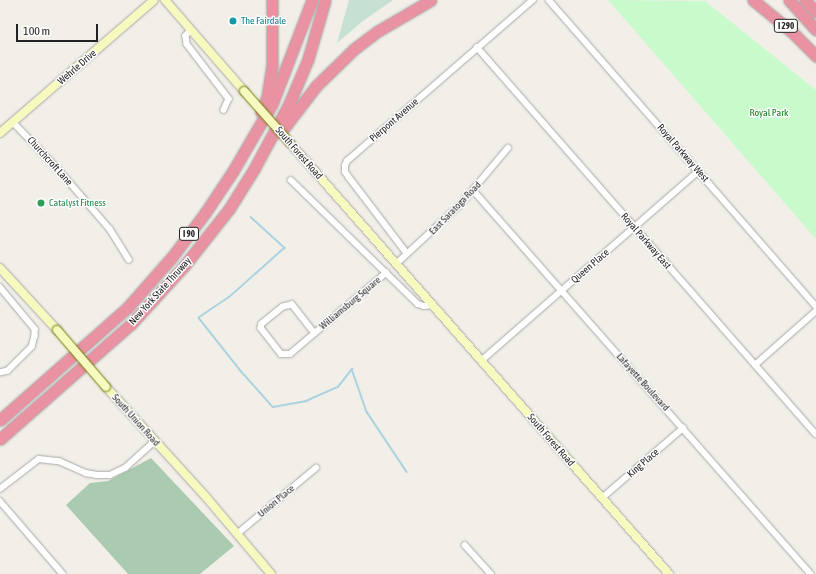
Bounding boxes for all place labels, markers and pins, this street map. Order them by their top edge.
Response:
place label: The Fairdale [241,15,286,27]
marker: The Fairdale [228,16,238,26]
place label: Catalyst Fitness [49,197,106,209]
marker: Catalyst Fitness [36,198,46,208]

